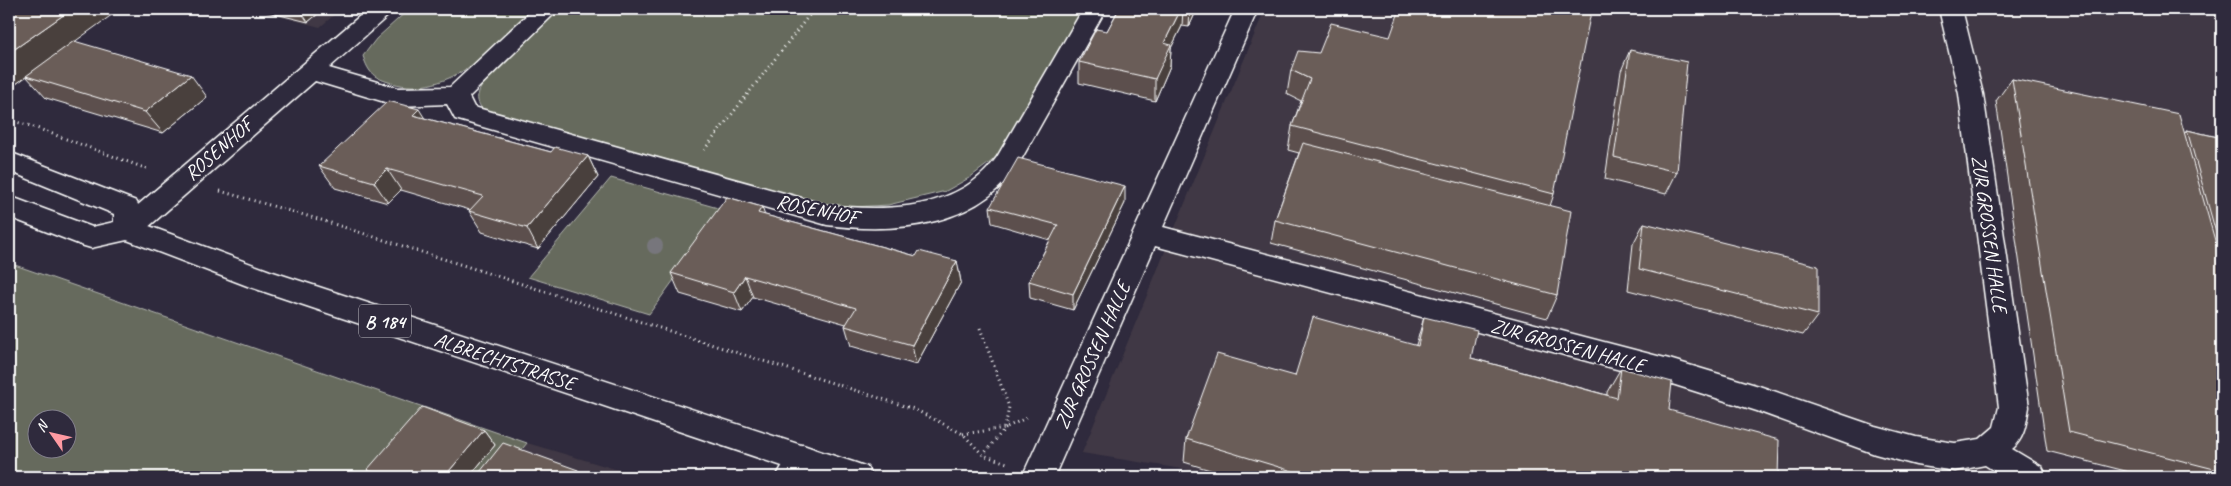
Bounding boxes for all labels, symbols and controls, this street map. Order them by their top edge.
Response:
street label: ROSENHOF [179,110,261,186]
street label: ZUR GROSSEN HALLE [1966,154,2013,317]
street label: ROSENHOF [774,189,864,231]
street label: ZUR GROSSEN HALLE [1049,275,1137,433]
road number: B 184 [359,304,411,338]
street label: ZUR GROSSEN HALLE [1488,313,1650,379]
street label: ALBRECHTSTRASSE [431,327,581,397]
north arrow [28,408,78,458]
text: N [32,417,52,435]

